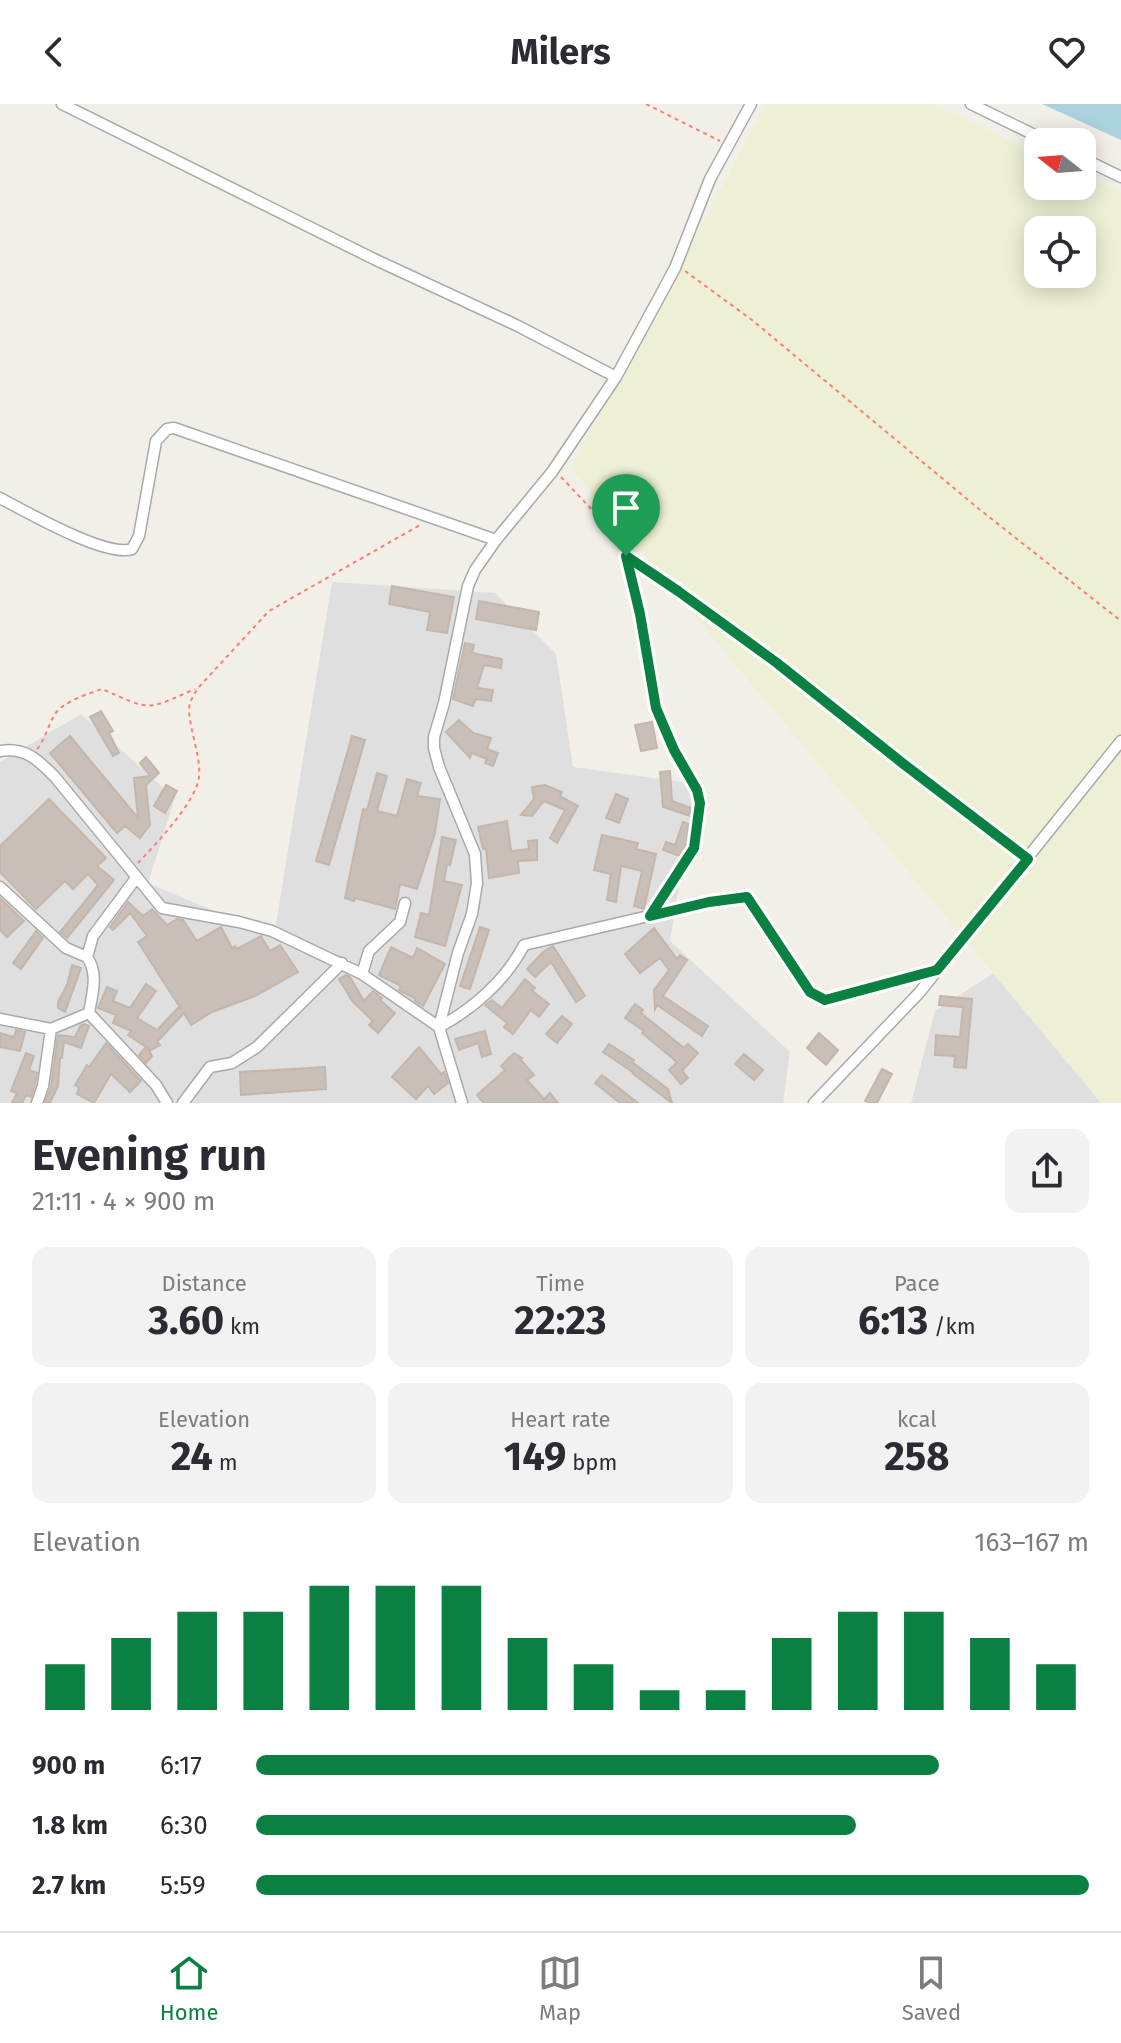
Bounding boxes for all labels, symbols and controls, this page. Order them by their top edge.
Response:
icon: back [32,30,76,74]
text: Milers [510,30,611,74]
icon: heart [1045,30,1089,74]
north arrow [1024,128,1096,200]
map controls [1024,128,1096,288]
button: locate [1024,216,1096,288]
pin [592,474,660,556]
icon: arrive [604,486,648,530]
text: Evening run [32,1129,267,1182]
button: share [1005,1129,1089,1213]
text: 21:11 · 4 × 900 m [32,1186,215,1217]
text: Distance [161,1270,247,1297]
text: Time [536,1270,585,1297]
text: Pace [894,1270,940,1297]
text: 3.60 [148,1297,224,1345]
text: 22:23 [514,1297,607,1345]
text: 6:13 [858,1297,928,1345]
text: km [224,1313,260,1340]
text: /km [928,1313,976,1340]
text: Elevation [158,1406,250,1433]
text: Heart rate [510,1406,611,1433]
text: kcal [897,1406,937,1433]
text: 24 [171,1433,213,1481]
text: 149 [504,1433,566,1481]
text: 258 [884,1433,950,1481]
text: m [213,1449,238,1476]
text: bpm [566,1449,617,1476]
text: Elevation [32,1527,141,1558]
text: 163–167 m [974,1527,1089,1558]
text: 900 m [32,1750,105,1781]
text: 6:17 [160,1750,202,1781]
text: 1.8 km [32,1810,108,1841]
text: 6:30 [160,1810,208,1841]
text: 2.7 km [32,1870,106,1901]
text: 5:59 [160,1870,206,1901]
tab: Home [160,1951,218,2026]
tab: Map [538,1951,582,2026]
tab: Saved [902,1951,961,2026]

